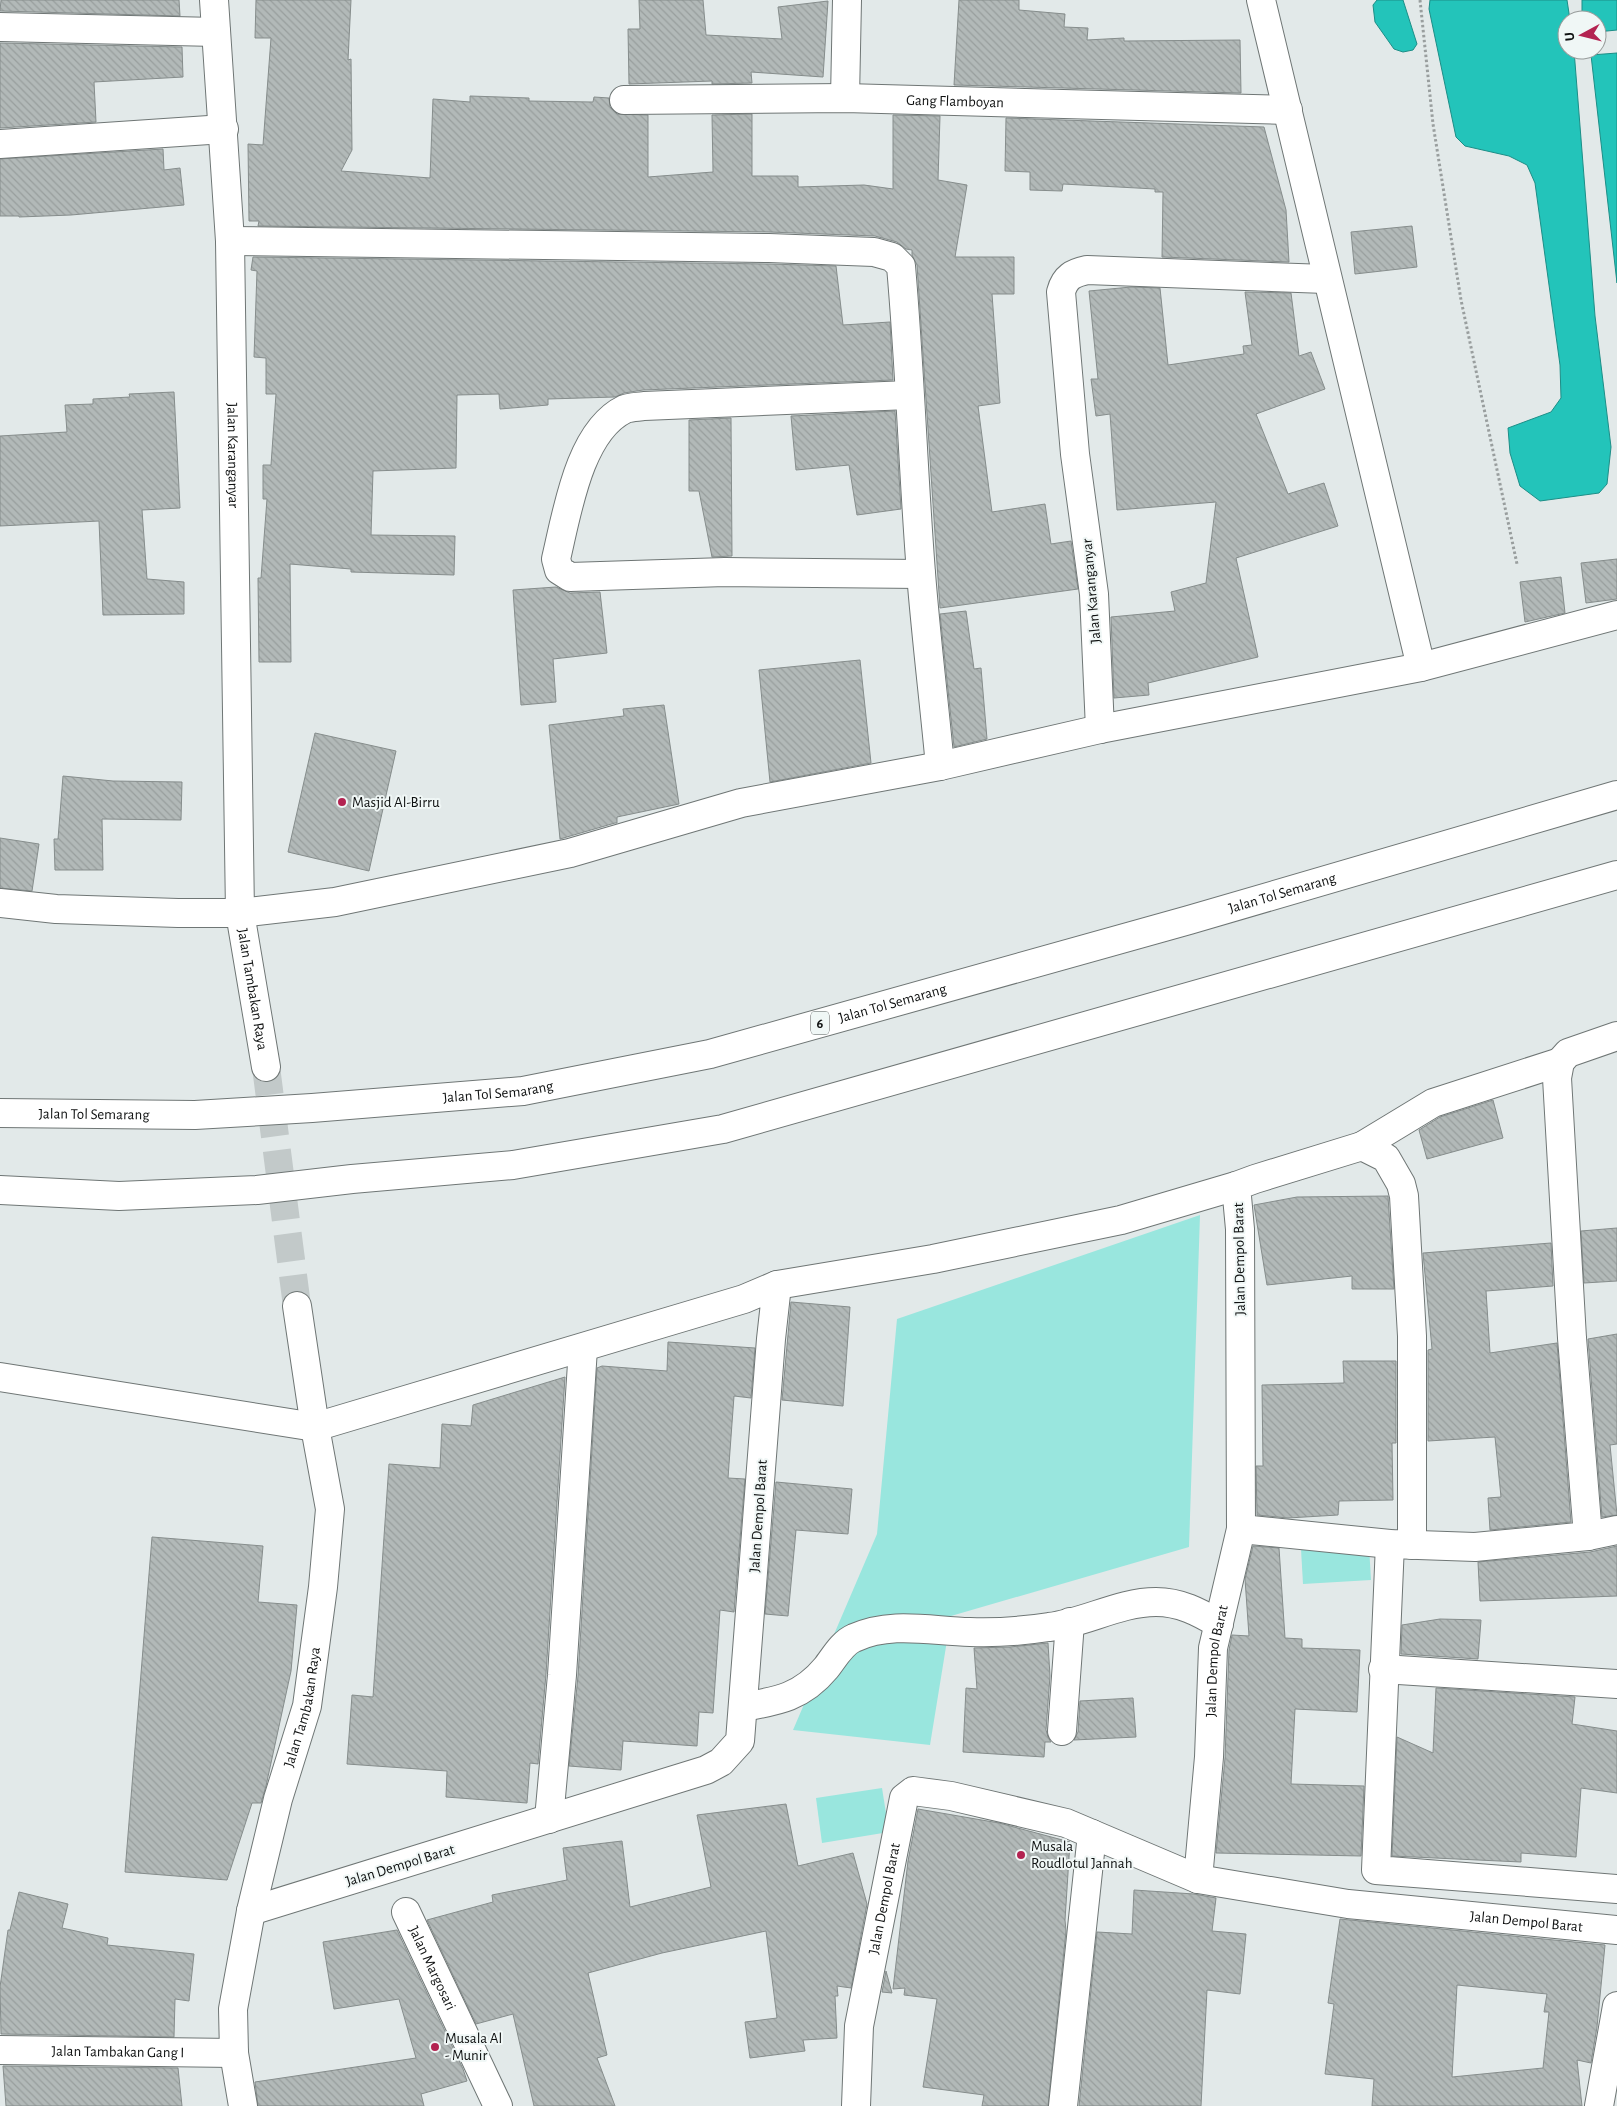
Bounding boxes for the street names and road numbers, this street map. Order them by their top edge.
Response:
street label: Gang Flamboyan [906,93,1004,110]
street label: Jalan Karanganyar [224,403,241,508]
street label: Jalan Karanganyar [1079,538,1104,644]
street label: Jalan Tol Semarang [1227,870,1338,916]
street label: Jalan Tambakan Raya [235,927,270,1052]
street label: Jalan Tol Semarang [837,981,949,1026]
road number: 6 [811,1011,829,1034]
street label: Jalan Tol Semarang [442,1078,555,1105]
street label: Jalan Tol Semarang [38,1106,150,1123]
street label: Jalan Dempol Barat [1231,1202,1248,1316]
street label: Jalan Dempol Barat [747,1459,770,1573]
street label: Jalan Dempol Barat [1203,1603,1231,1717]
street label: Jalan Tambakan Raya [281,1646,323,1769]
street label: Jalan Dempol Barat [866,1841,903,1956]
street label: Jalan Dempol Barat [344,1842,457,1889]
street label: Jalan Dempol Barat [1469,1909,1584,1935]
street label: Jalan Margosari [406,1924,458,2013]
street label: Jalan Tambakan Gang I [52,2044,184,2060]

